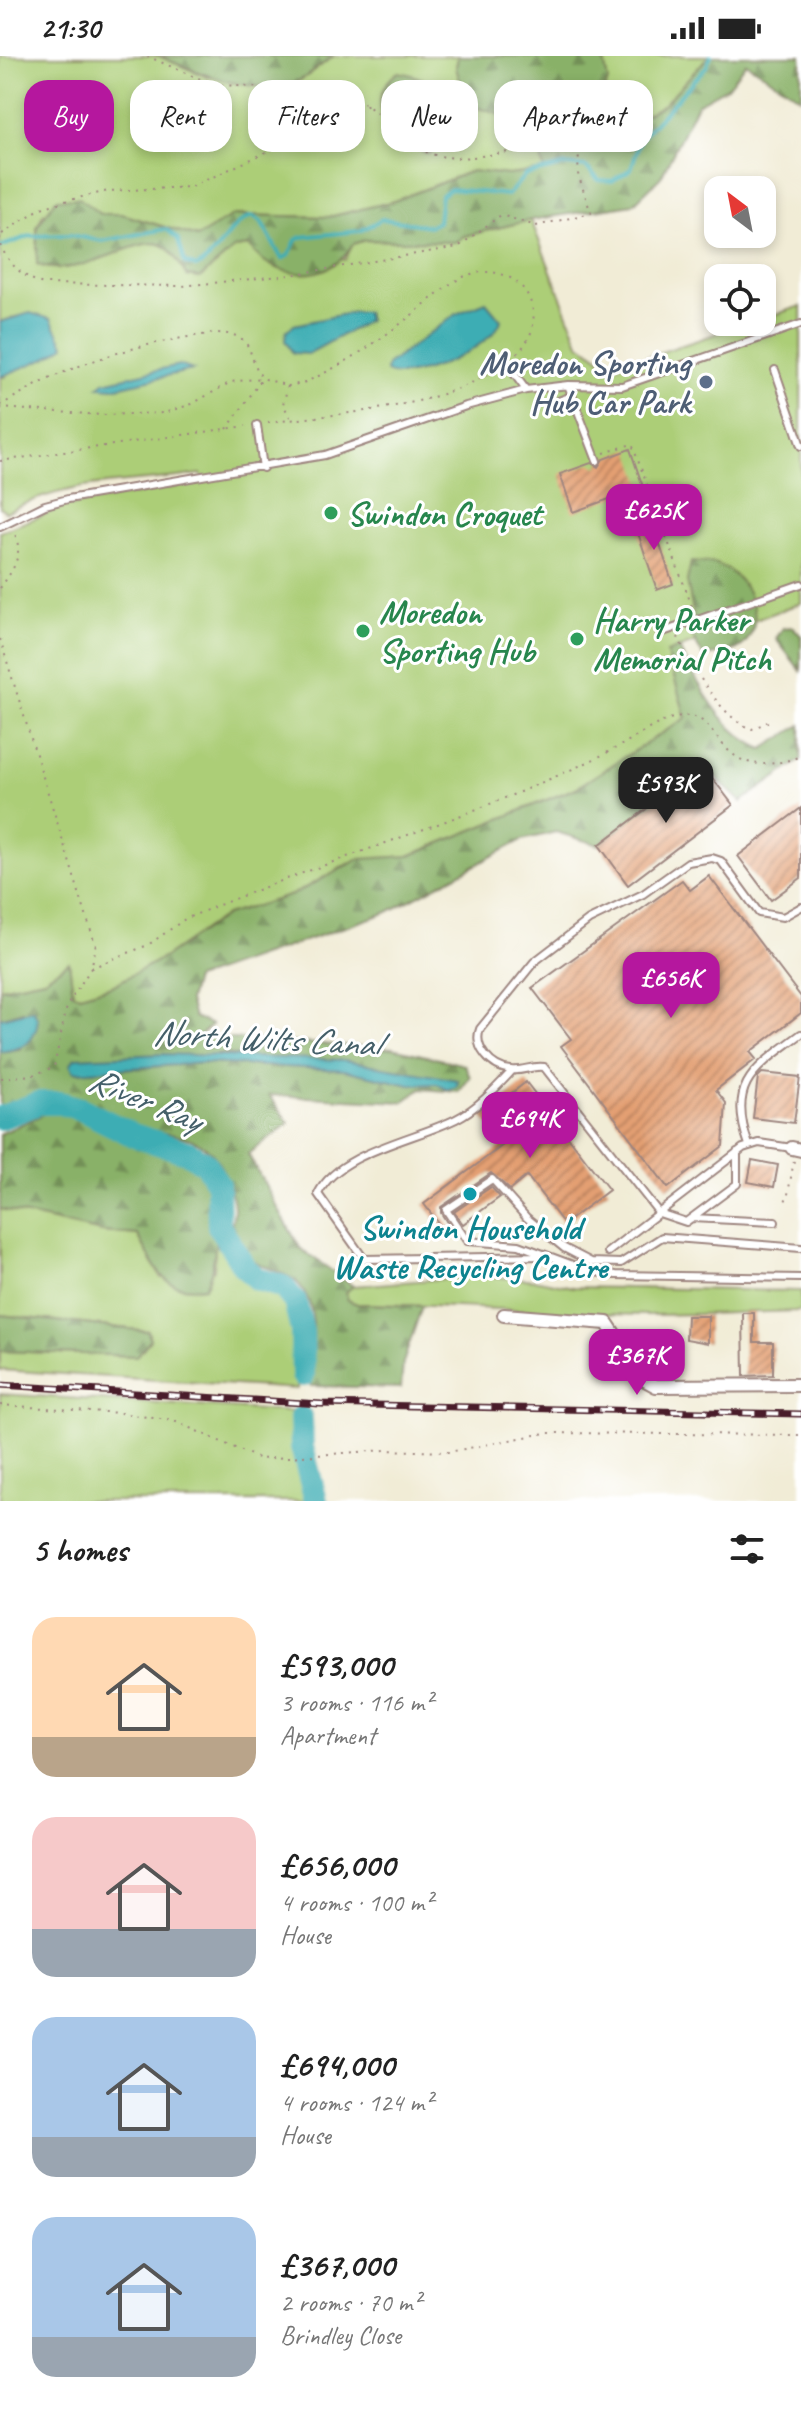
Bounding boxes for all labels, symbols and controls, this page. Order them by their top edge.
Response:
text: 21:30 [40,9,100,47]
chip: Buy [24,80,114,152]
chip: Rent [130,80,232,152]
chip: Filters [248,80,365,152]
chip: New [381,80,478,152]
chip: Apartment [494,80,653,152]
north arrow [704,176,776,248]
map controls [704,176,776,336]
button: locate [704,264,776,336]
place label: Moredon Sporting Hub Car Park [479,341,694,423]
marker: Moredon Sporting Hub Car Park [697,373,715,391]
pin: £625K [598,484,710,552]
place label: Swindon Croquet [347,492,545,535]
text: £625K [624,493,684,526]
marker: Swindon Croquet [322,504,340,522]
place label: Moredon Sporting Hub [379,590,537,672]
place label: Harry Parker Memorial Pitch [593,598,772,680]
marker: Moredon Sporting Hub [354,622,372,640]
marker: Harry Parker Memorial Pitch [568,630,586,648]
pin: £593K [610,757,722,825]
text: £593K [636,766,696,799]
pin: £656K [615,952,727,1020]
text: £656K [641,961,701,994]
water label: North Wilts Canal [152,1009,392,1068]
water label: River Ray [82,1056,213,1144]
pin: £694K [474,1092,586,1160]
text: £694K [500,1101,560,1134]
marker: Swindon Household Waste Recycling Centre [461,1185,479,1203]
place label: Swindon Household Waste Recycling Centre [333,1206,610,1288]
pin: £367K [581,1329,693,1397]
text: £367K [607,1338,667,1371]
icon: filters [725,1527,769,1571]
text: 5 homes [32,1528,127,1571]
text: £593,000 [280,1643,393,1686]
icon: home [96,1649,192,1745]
text: 3 rooms · 116 m² [280,1686,432,1719]
text: Apartment [280,1719,376,1752]
text: £656,000 [280,1843,395,1886]
icon: home [96,1849,192,1945]
text: 4 rooms · 100 m² [280,1886,432,1919]
text: House [280,1919,331,1952]
text: £694,000 [280,2043,394,2086]
icon: home [96,2049,192,2145]
text: 4 rooms · 124 m² [280,2086,432,2119]
text: House [280,2119,331,2152]
text: £367,000 [280,2243,394,2286]
icon: home [96,2249,192,2345]
text: 2 rooms · 70 m² [280,2286,421,2319]
text: Brindley Close [280,2319,401,2352]

